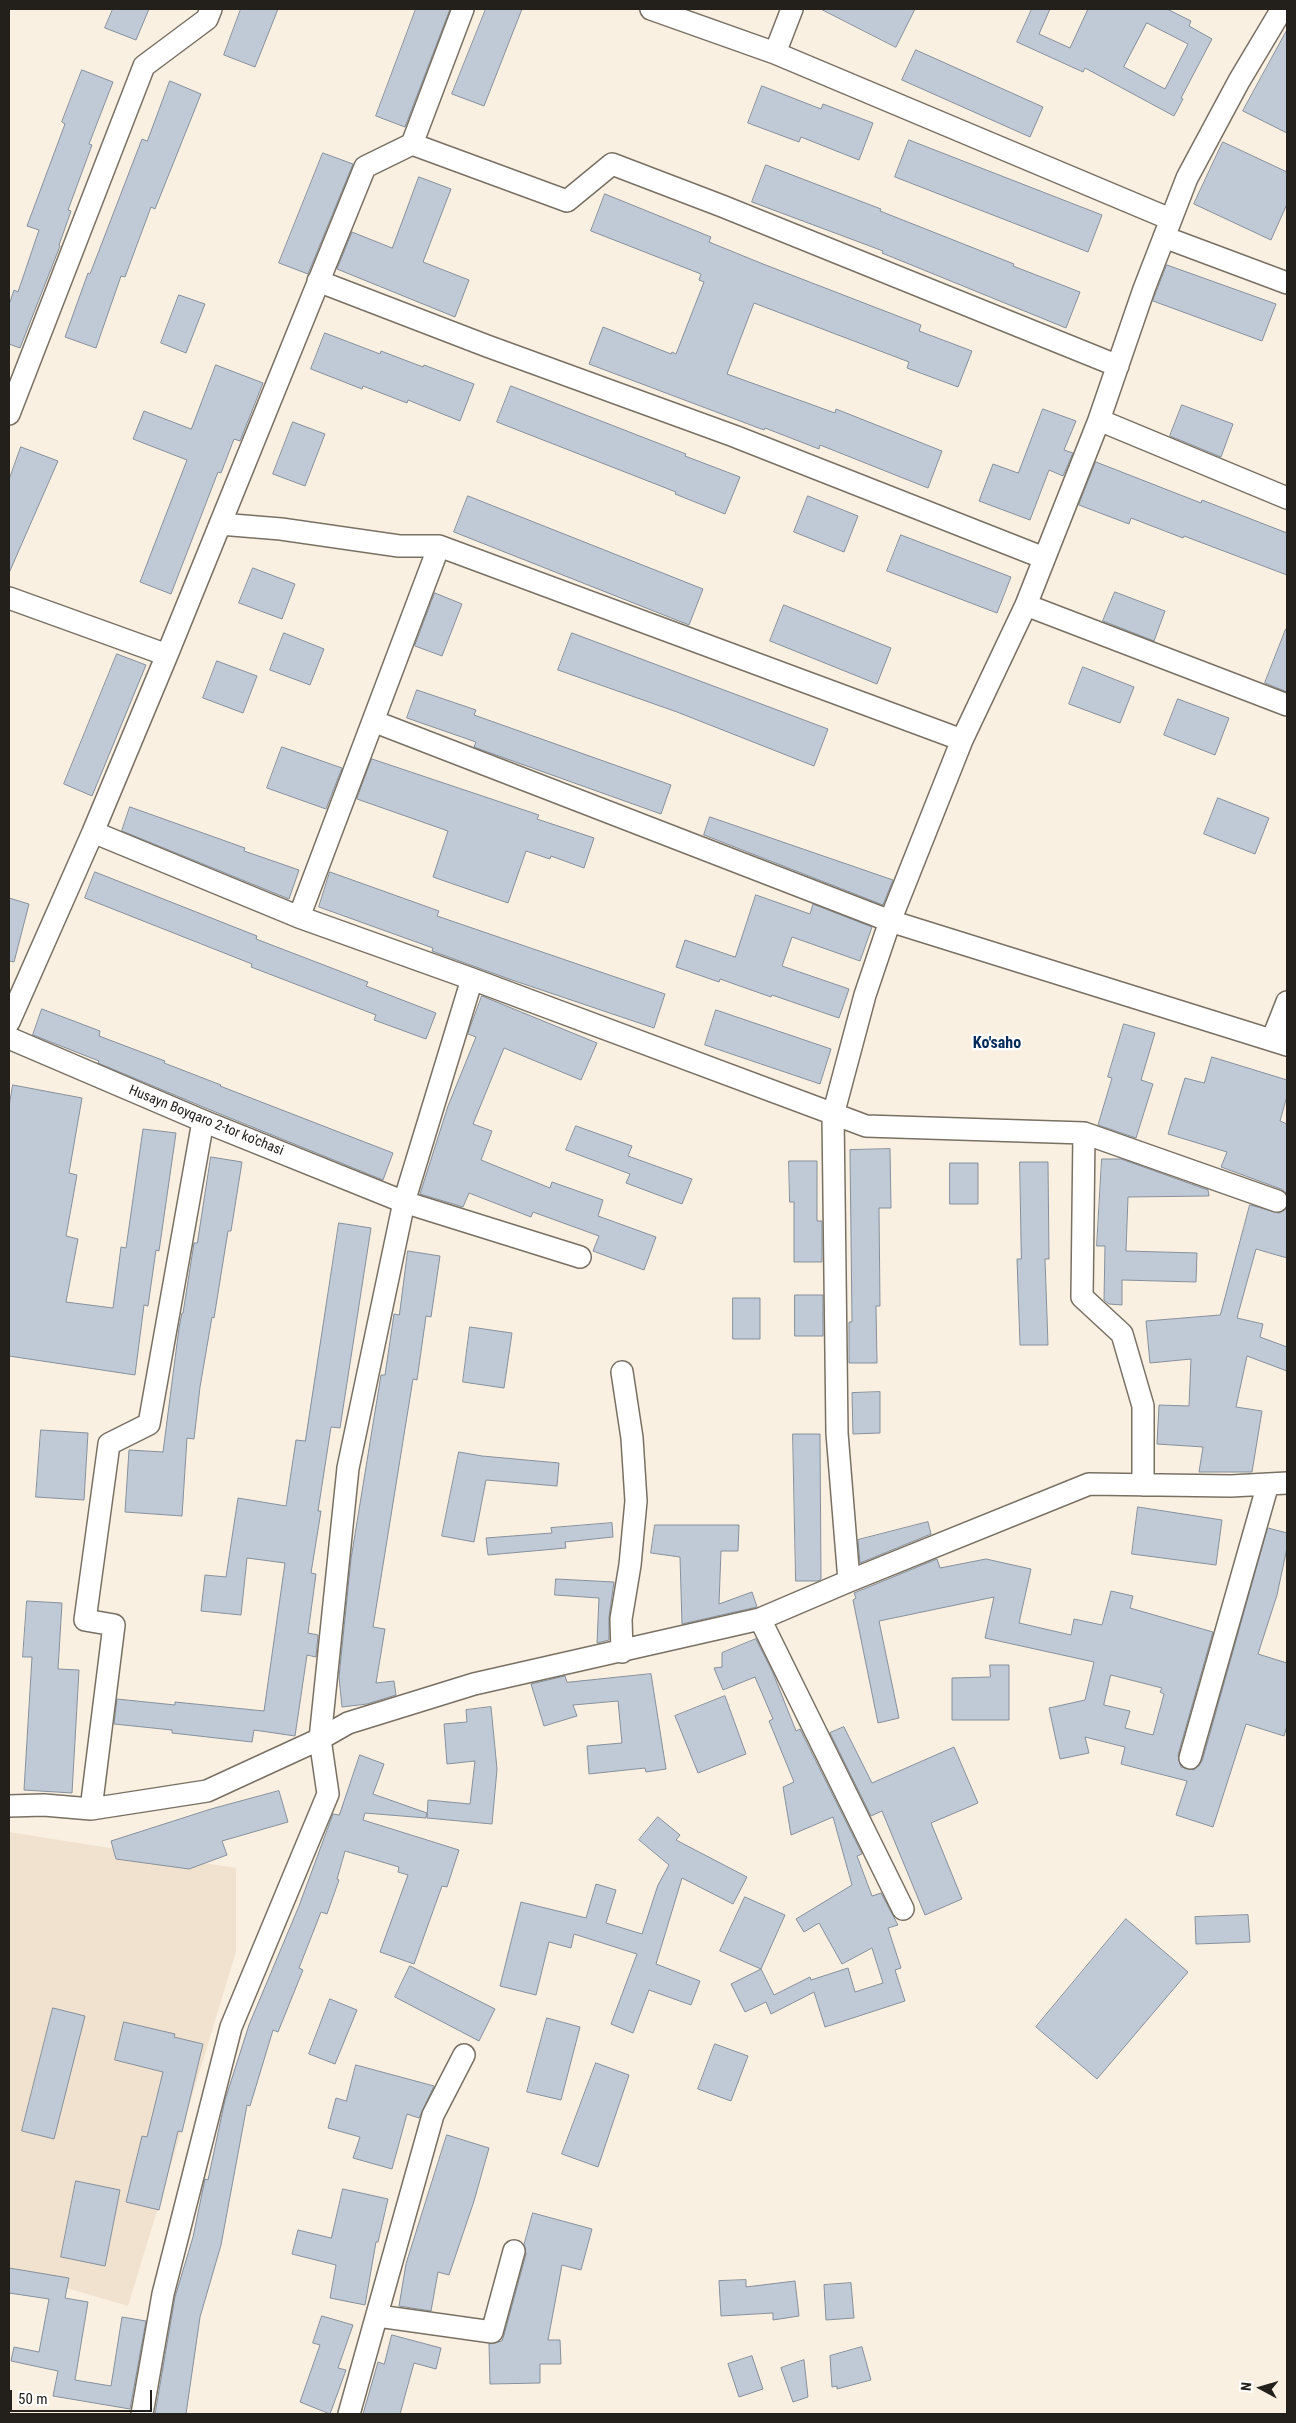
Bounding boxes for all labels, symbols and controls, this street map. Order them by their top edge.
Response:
district label: Ko'saho [973,1034,1021,1054]
street label: Husayn Boyqaro 2-tor ko'chasi [126,1082,286,1160]
north arrow [1236,2363,1286,2413]
scale bar [12,2380,155,2412]
text: N [1238,2381,1254,2392]
text: 50 m [18,2390,48,2408]

